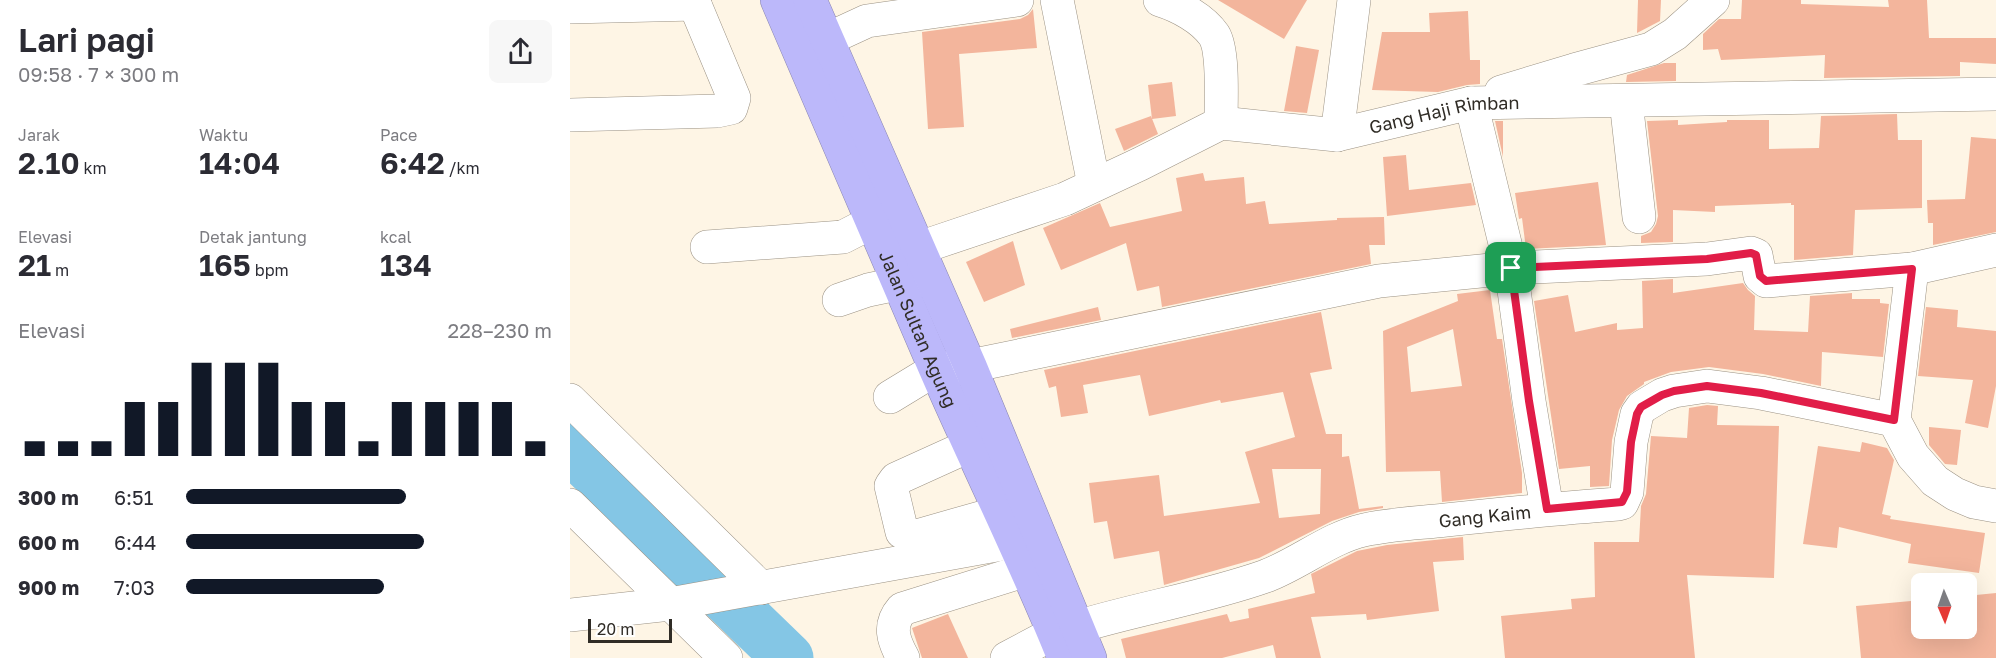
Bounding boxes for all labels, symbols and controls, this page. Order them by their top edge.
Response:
text: Lari pagi [18,20,155,59]
button: share [489,20,552,83]
text: 09:58 · 7 × 300 m [18,62,179,86]
street label: Gang Haji Rimban [1367,91,1520,138]
text: Jarak [18,125,60,145]
text: Waktu [199,125,248,145]
text: Pace [380,125,417,145]
text: 2.10 [18,145,80,181]
text: 14:04 [199,145,280,181]
text: 6:42 [380,145,445,181]
text: km [80,158,107,178]
text: /km [445,158,480,178]
text: Elevasi [18,227,72,247]
text: Detak jantung [199,227,307,247]
text: kcal [380,227,412,247]
pin [1485,242,1536,293]
text: 21 [18,247,51,283]
text: 165 [199,247,251,283]
text: 134 [380,247,432,283]
street label: Jalan Sultan Agung [875,247,962,411]
icon: arrive [1494,251,1527,284]
text: m [51,260,69,280]
text: bpm [251,260,289,280]
text: Elevasi [18,318,85,342]
text: 228–230 m [448,318,552,342]
text: 300 m [18,485,79,509]
text: 6:51 [114,485,153,509]
street label: Gang Kaim [1437,500,1532,532]
text: 600 m [18,530,79,554]
text: 6:44 [114,530,157,554]
north arrow [1911,573,1977,639]
map controls [1911,573,1977,639]
text: 900 m [18,575,79,599]
text: 7:03 [114,575,155,599]
scale bar [588,616,672,644]
text: 20 m [597,619,634,639]

